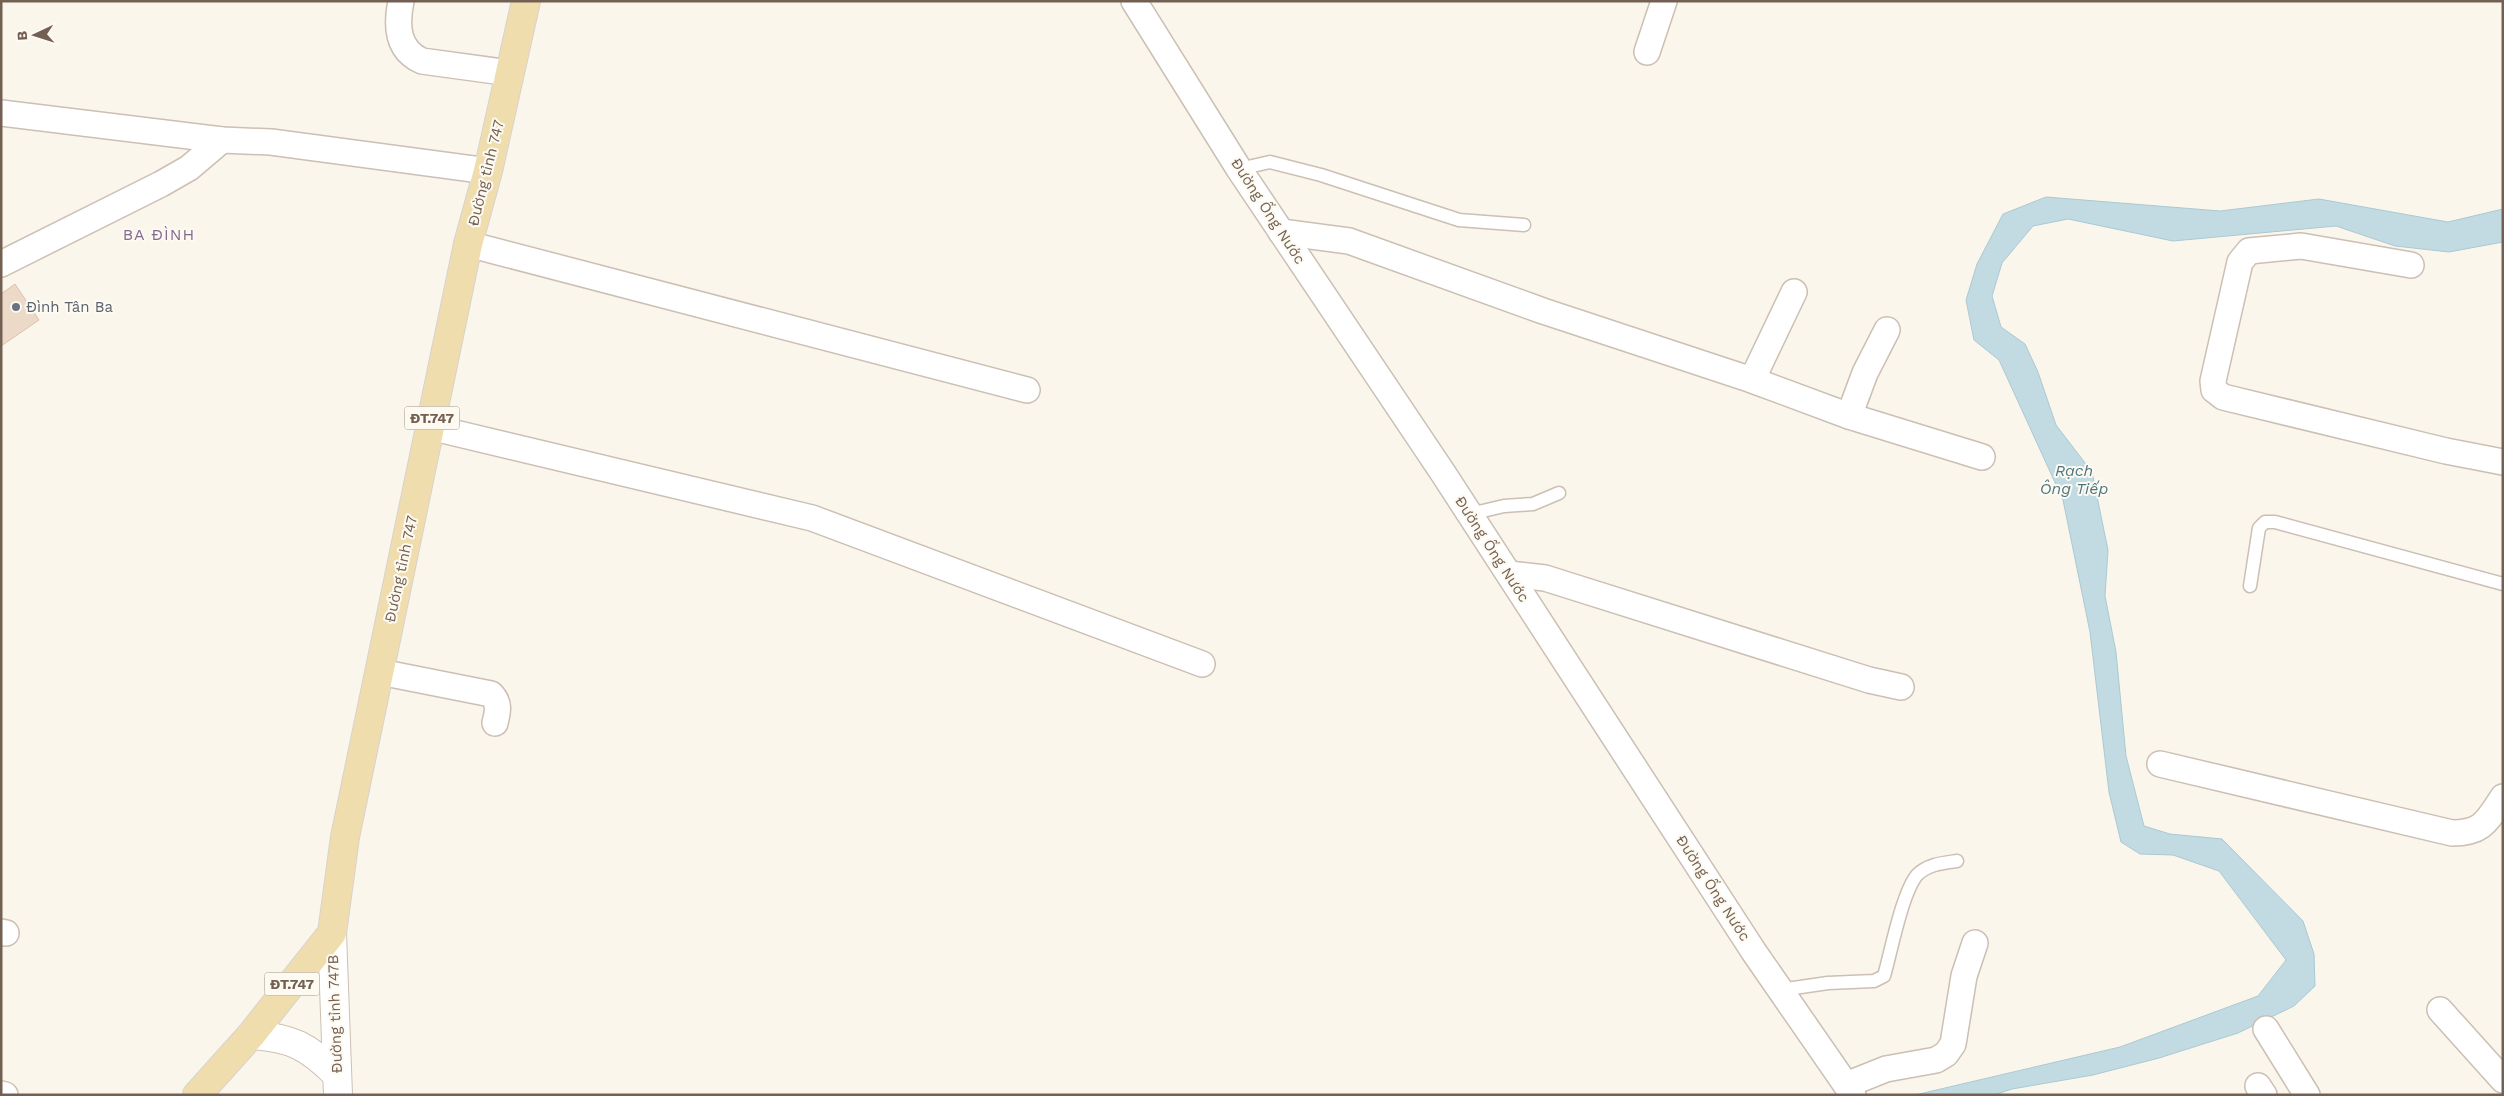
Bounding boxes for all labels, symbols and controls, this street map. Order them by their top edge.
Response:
north arrow [10,10,60,60]
text: B [14,30,30,41]
street label: Đường tỉnh 747 [464,118,508,228]
street label: Đường Ống Nước [1227,154,1311,267]
district label: BA ĐÌNH [123,225,195,244]
place label: Đình Tân Ba [26,298,113,316]
marker: Đình Tân Ba [10,301,22,313]
road number: ĐT.747 [404,406,460,429]
water label: Rạch Ông Tiếp [2040,461,2108,498]
street label: Đường Ống Nước [1451,492,1535,605]
street label: Đường tỉnh 747 [381,514,421,624]
street label: Đường Ống Nước [1672,831,1756,944]
street label: Đường tỉnh 747B [324,954,346,1074]
road number: ĐT.747 [264,972,320,996]

